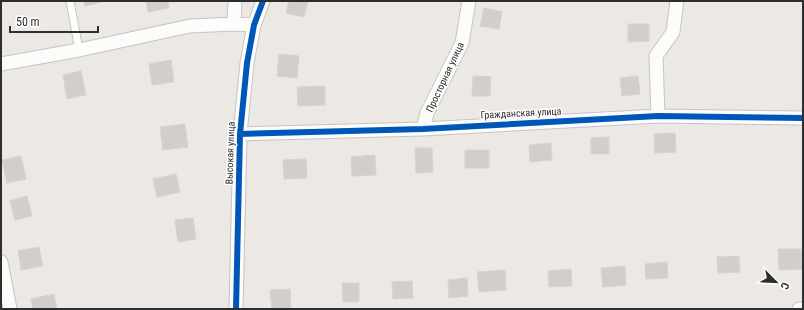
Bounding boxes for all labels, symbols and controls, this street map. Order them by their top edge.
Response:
scale bar [10,8,98,34]
text: 50 m [16,15,40,29]
street label: Просторная улица [424,40,466,114]
street label: Гражданская улица [480,105,562,121]
street label: Высокая улица [223,121,237,185]
north arrow [756,262,796,302]
text: С [777,280,792,291]

